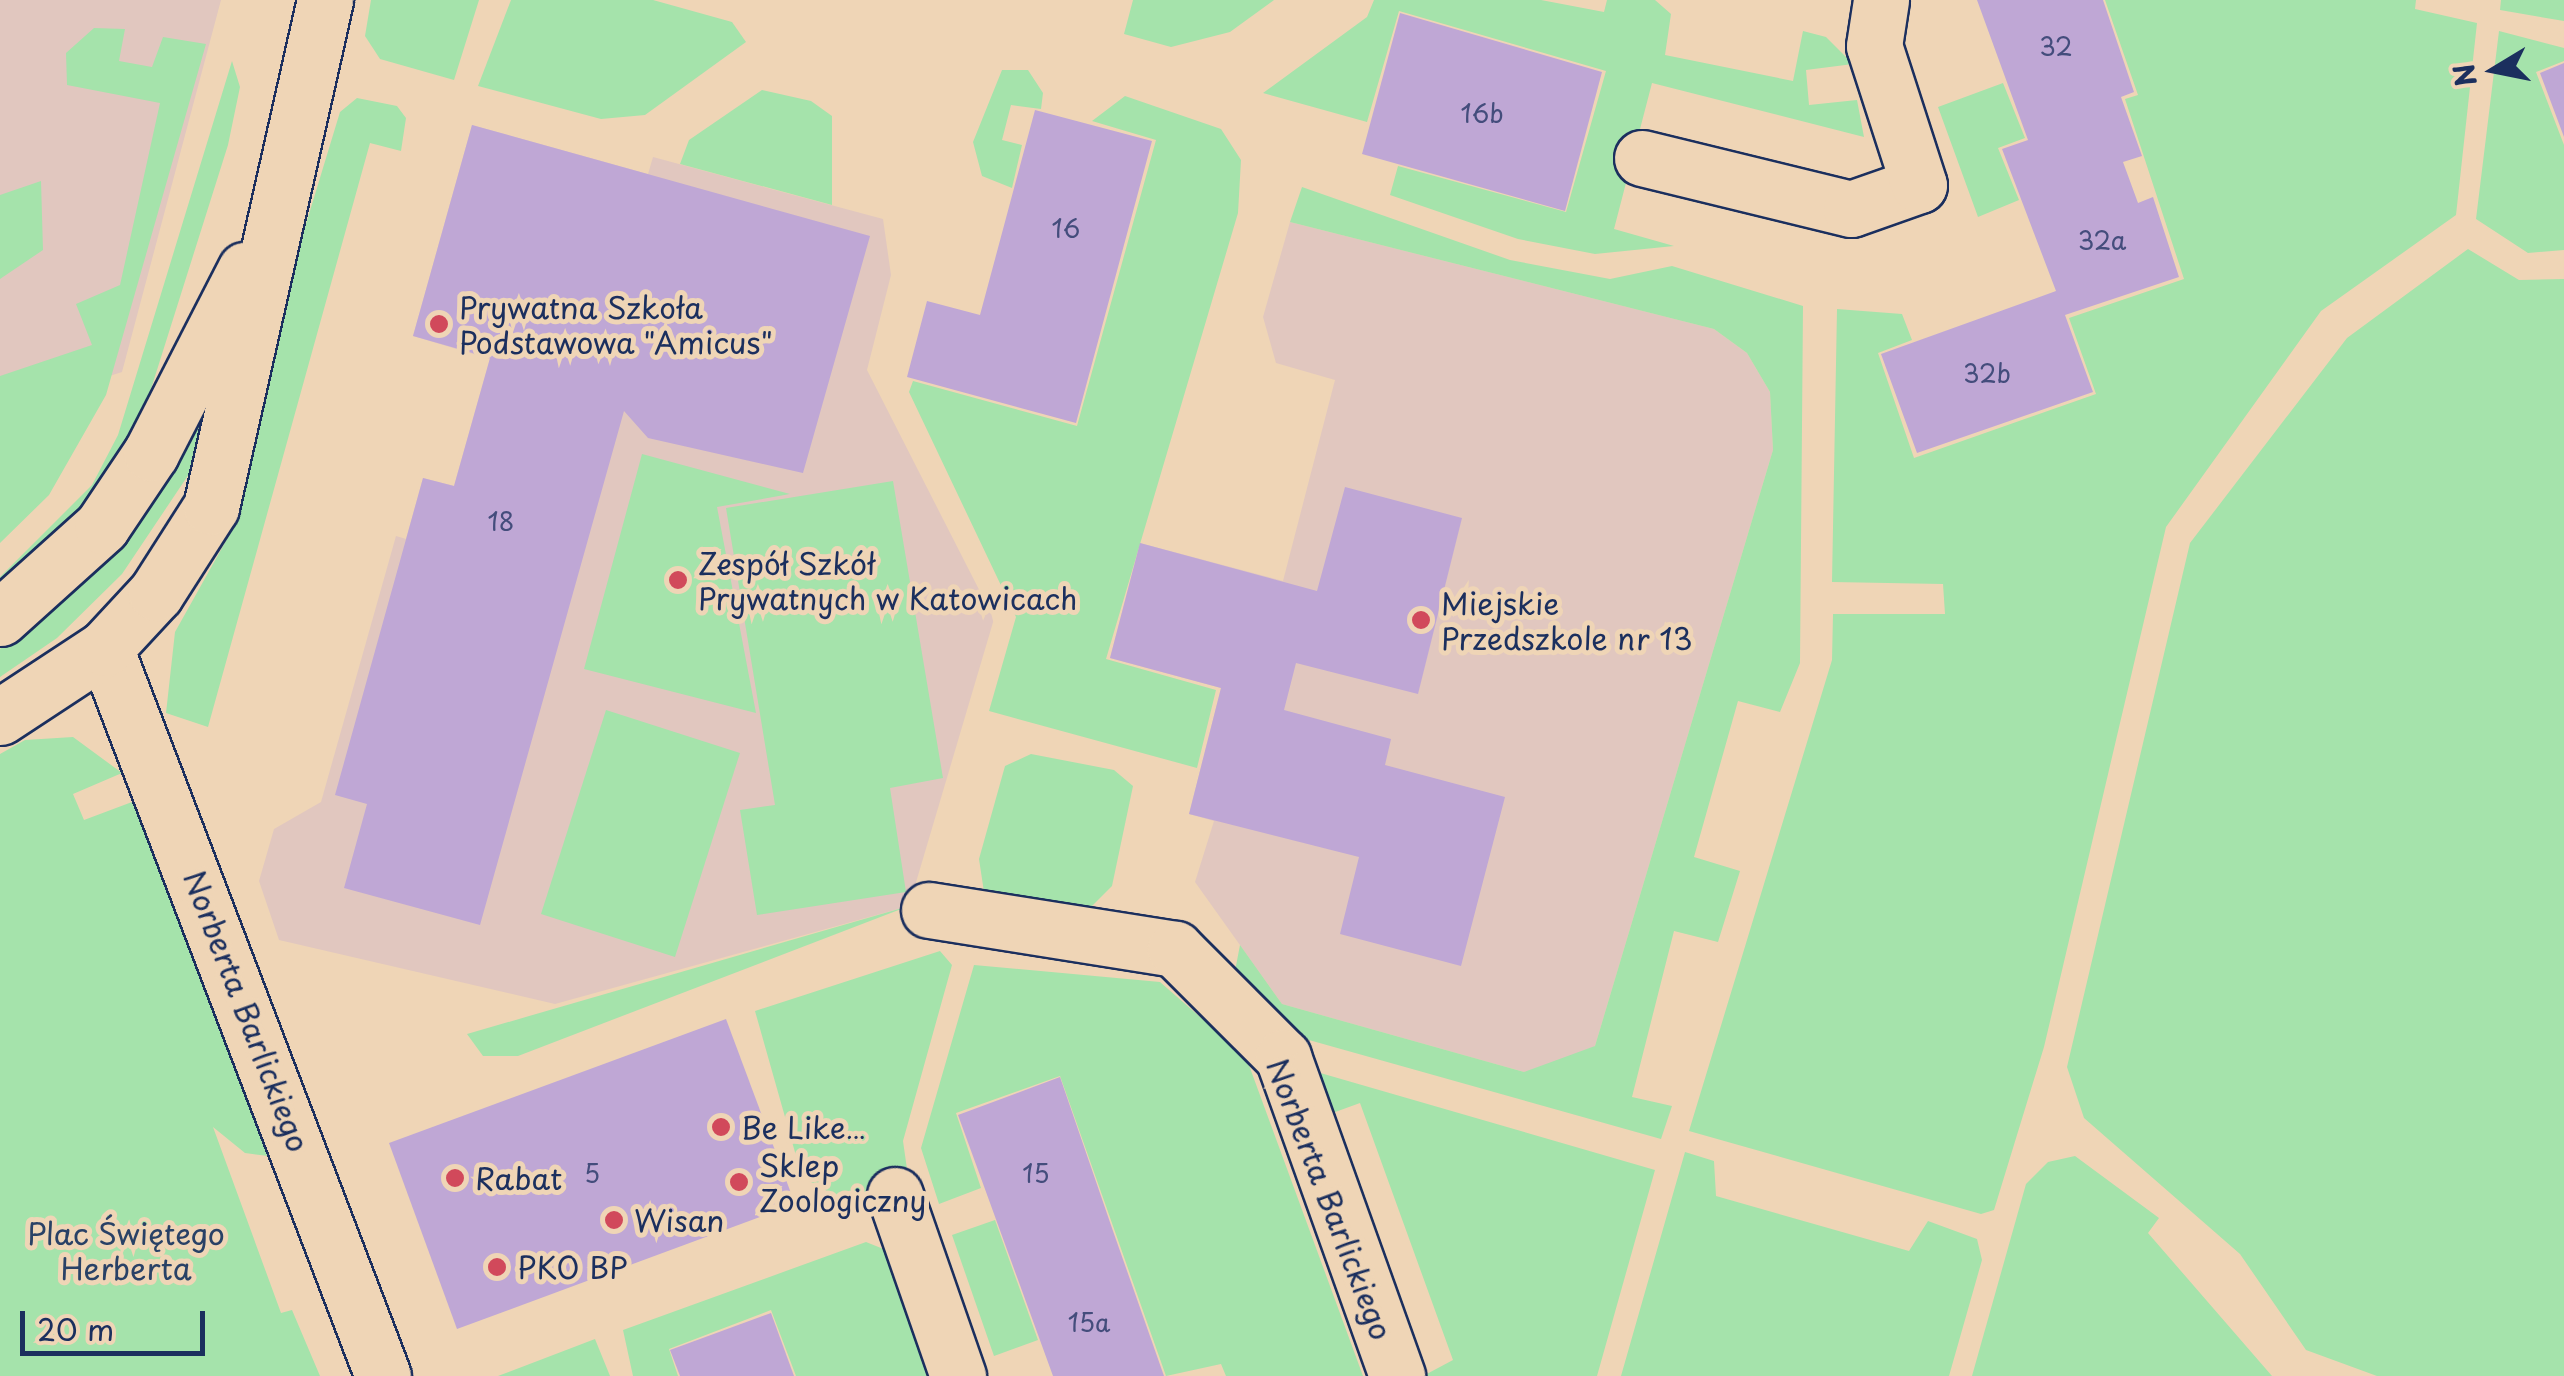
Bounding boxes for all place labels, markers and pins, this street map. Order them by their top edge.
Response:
place label: Prywatna Szkoła Podstawowa "Amicus" [459,289,774,360]
marker: Prywatna Szkoła Podstawowa "Amicus" [428,313,450,335]
place label: Zespół Szkół Prywatnych w Katowicach [698,545,1078,616]
marker: Zespół Szkół Prywatnych w Katowicach [667,569,689,591]
place label: Miejskie Przedszkole nr 13 [1441,585,1693,656]
marker: Miejskie Przedszkole nr 13 [1410,609,1432,631]
place label: Be Like… [741,1109,866,1145]
marker: Be Like… [710,1116,732,1138]
place label: Sklep Zoologiczny [759,1147,926,1218]
place label: Rabat [475,1160,562,1196]
marker: Rabat [444,1167,466,1189]
marker: Sklep Zoologiczny [728,1171,750,1193]
place label: Wisan [634,1202,724,1238]
marker: Wisan [603,1209,625,1231]
place label: PKO BP [517,1249,627,1285]
marker: PKO BP [486,1256,508,1278]

